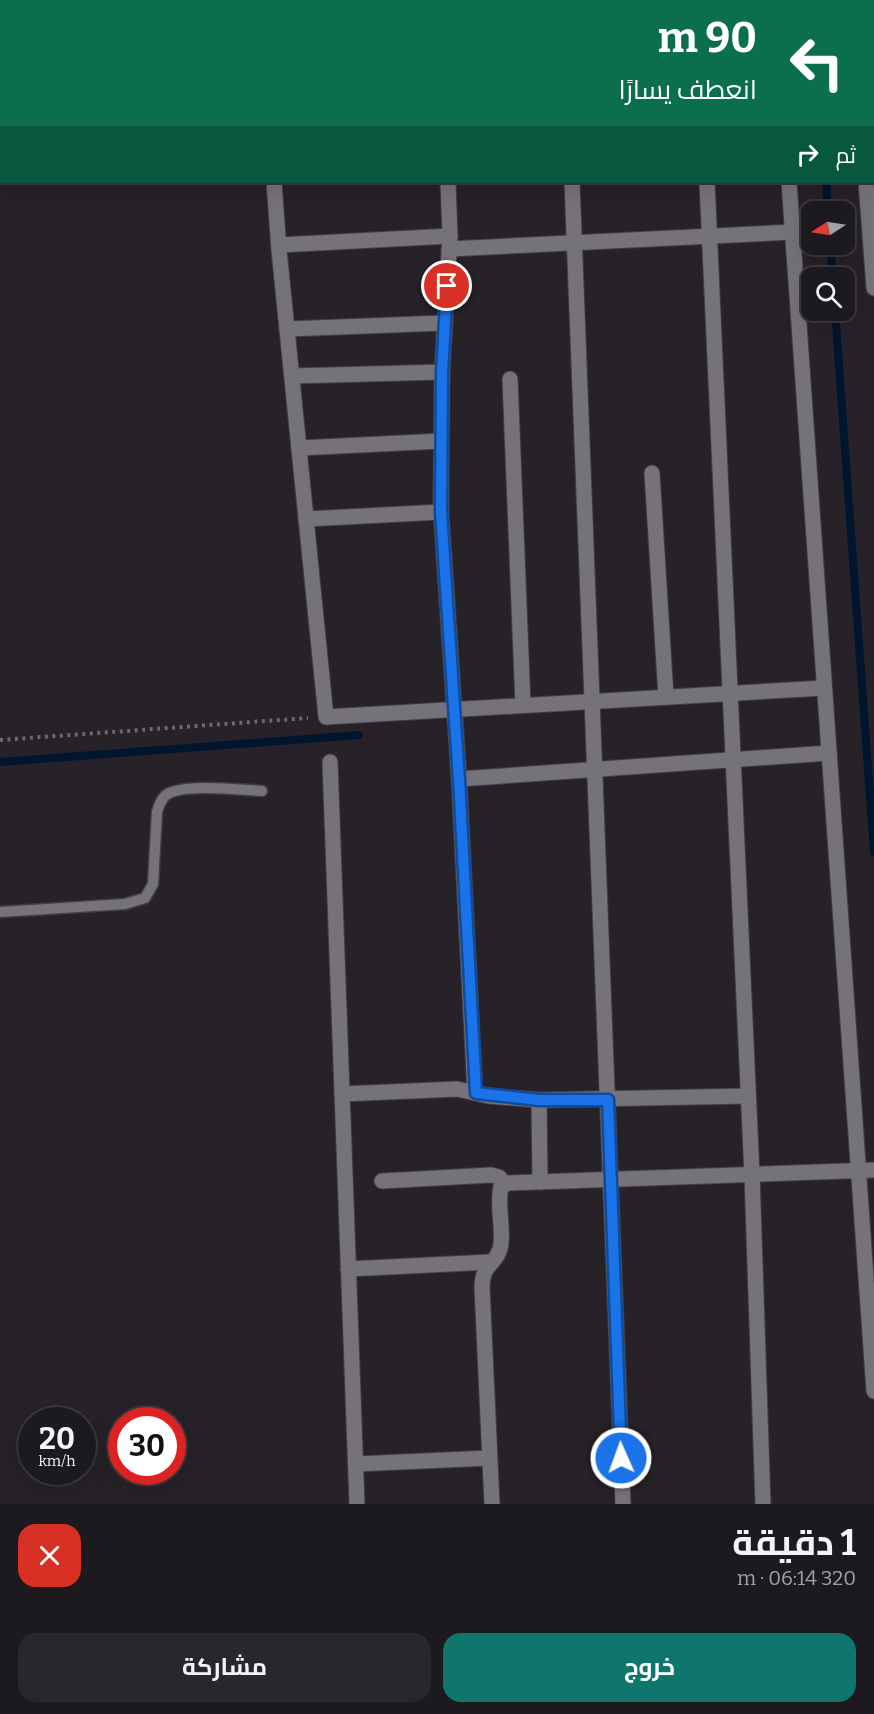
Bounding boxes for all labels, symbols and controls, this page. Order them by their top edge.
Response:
text: 90 m [658,13,757,63]
icon: left [778,24,856,102]
text: انعطف يسارًا [618,74,757,106]
icon: right [791,138,824,171]
text: ثم [836,142,856,169]
north arrow [801,201,855,255]
map controls [801,201,855,321]
pin [421,260,472,311]
button: search [801,267,855,321]
icon: arrive [430,269,463,302]
speed limit sign: 30 [108,1407,186,1485]
text: 20 [39,1421,75,1457]
position arrow [589,1426,653,1490]
text: km/h [38,1452,76,1470]
text: 1 دقيقة [732,1521,856,1565]
button: close [18,1524,81,1587]
text: 320 m · 06:14 [737,1566,856,1590]
button: مشاركة [18,1633,431,1702]
button: خروج [443,1633,856,1702]

